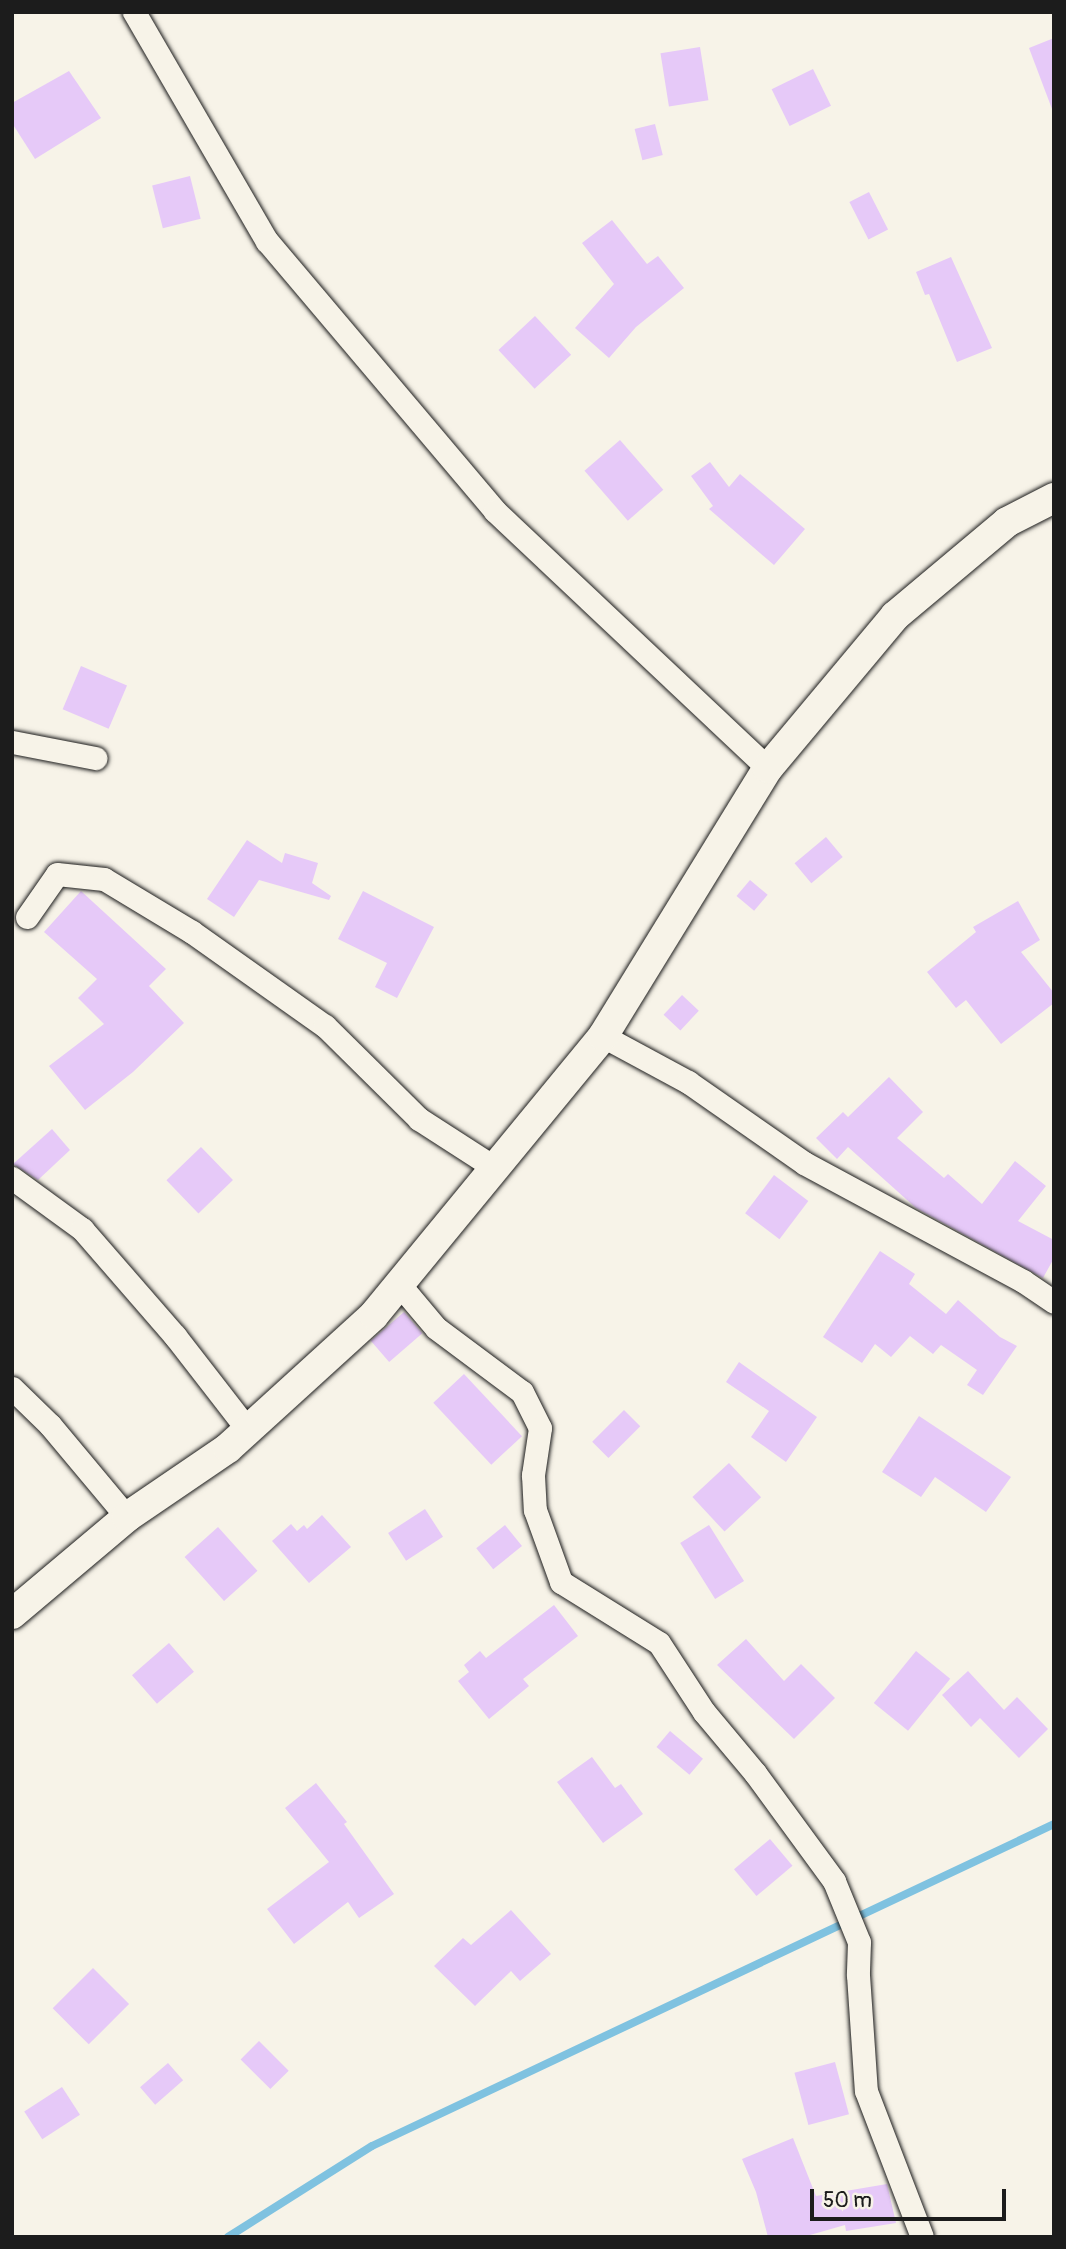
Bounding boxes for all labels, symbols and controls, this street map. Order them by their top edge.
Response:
scale bar [814,2176,1010,2220]
text: 50 m [823,2187,872,2214]

